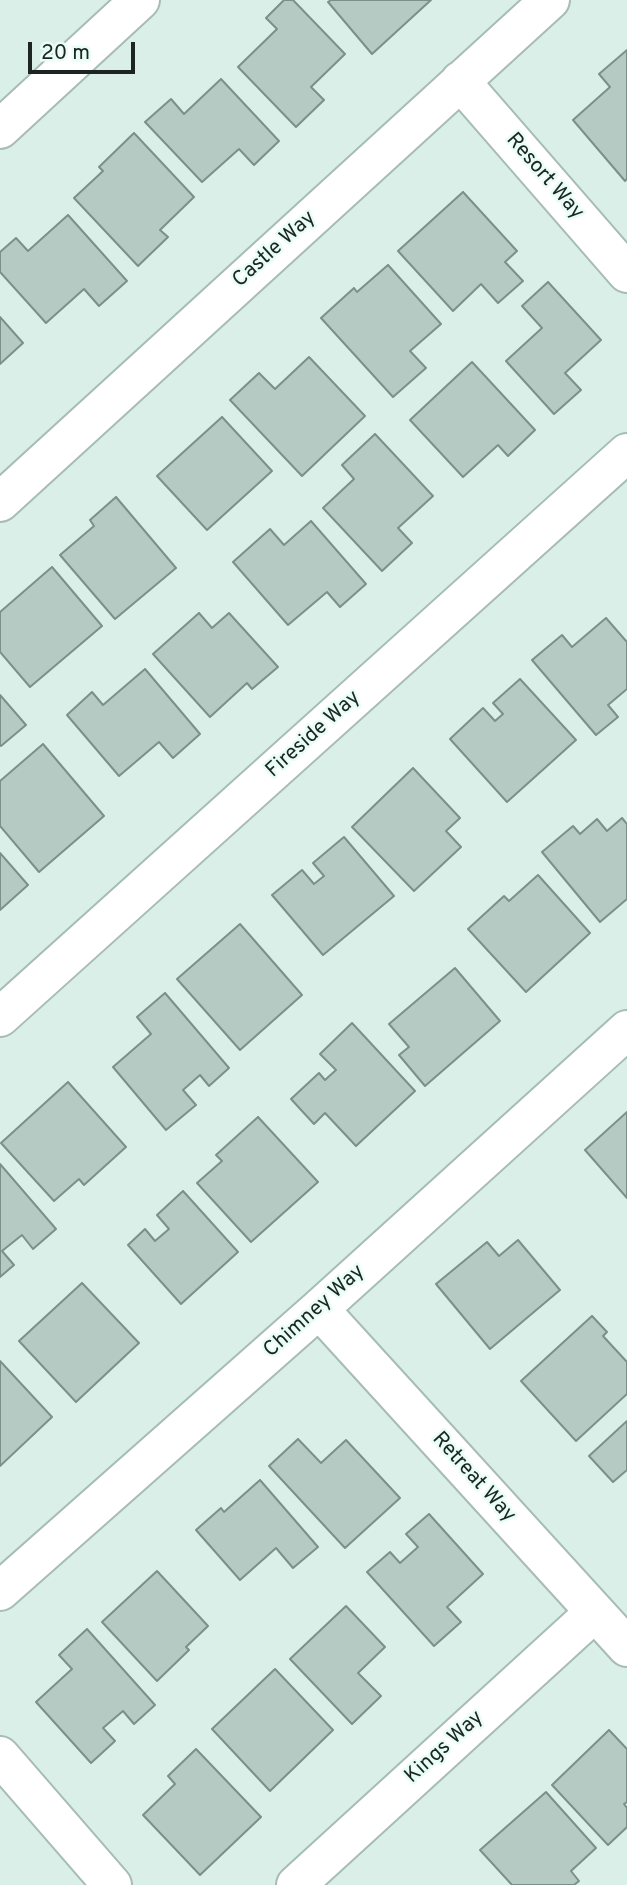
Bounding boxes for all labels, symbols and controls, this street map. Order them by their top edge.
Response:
scale bar [32,28,138,72]
text: 20 m [41,40,90,67]
street label: Resort Way [500,129,588,225]
street label: Castle Way [228,206,322,294]
street label: Fireside Way [262,686,366,784]
street label: Chimney Way [259,1260,371,1364]
street label: Retreat Way [426,1427,520,1529]
street label: Kings Way [400,1706,490,1790]

